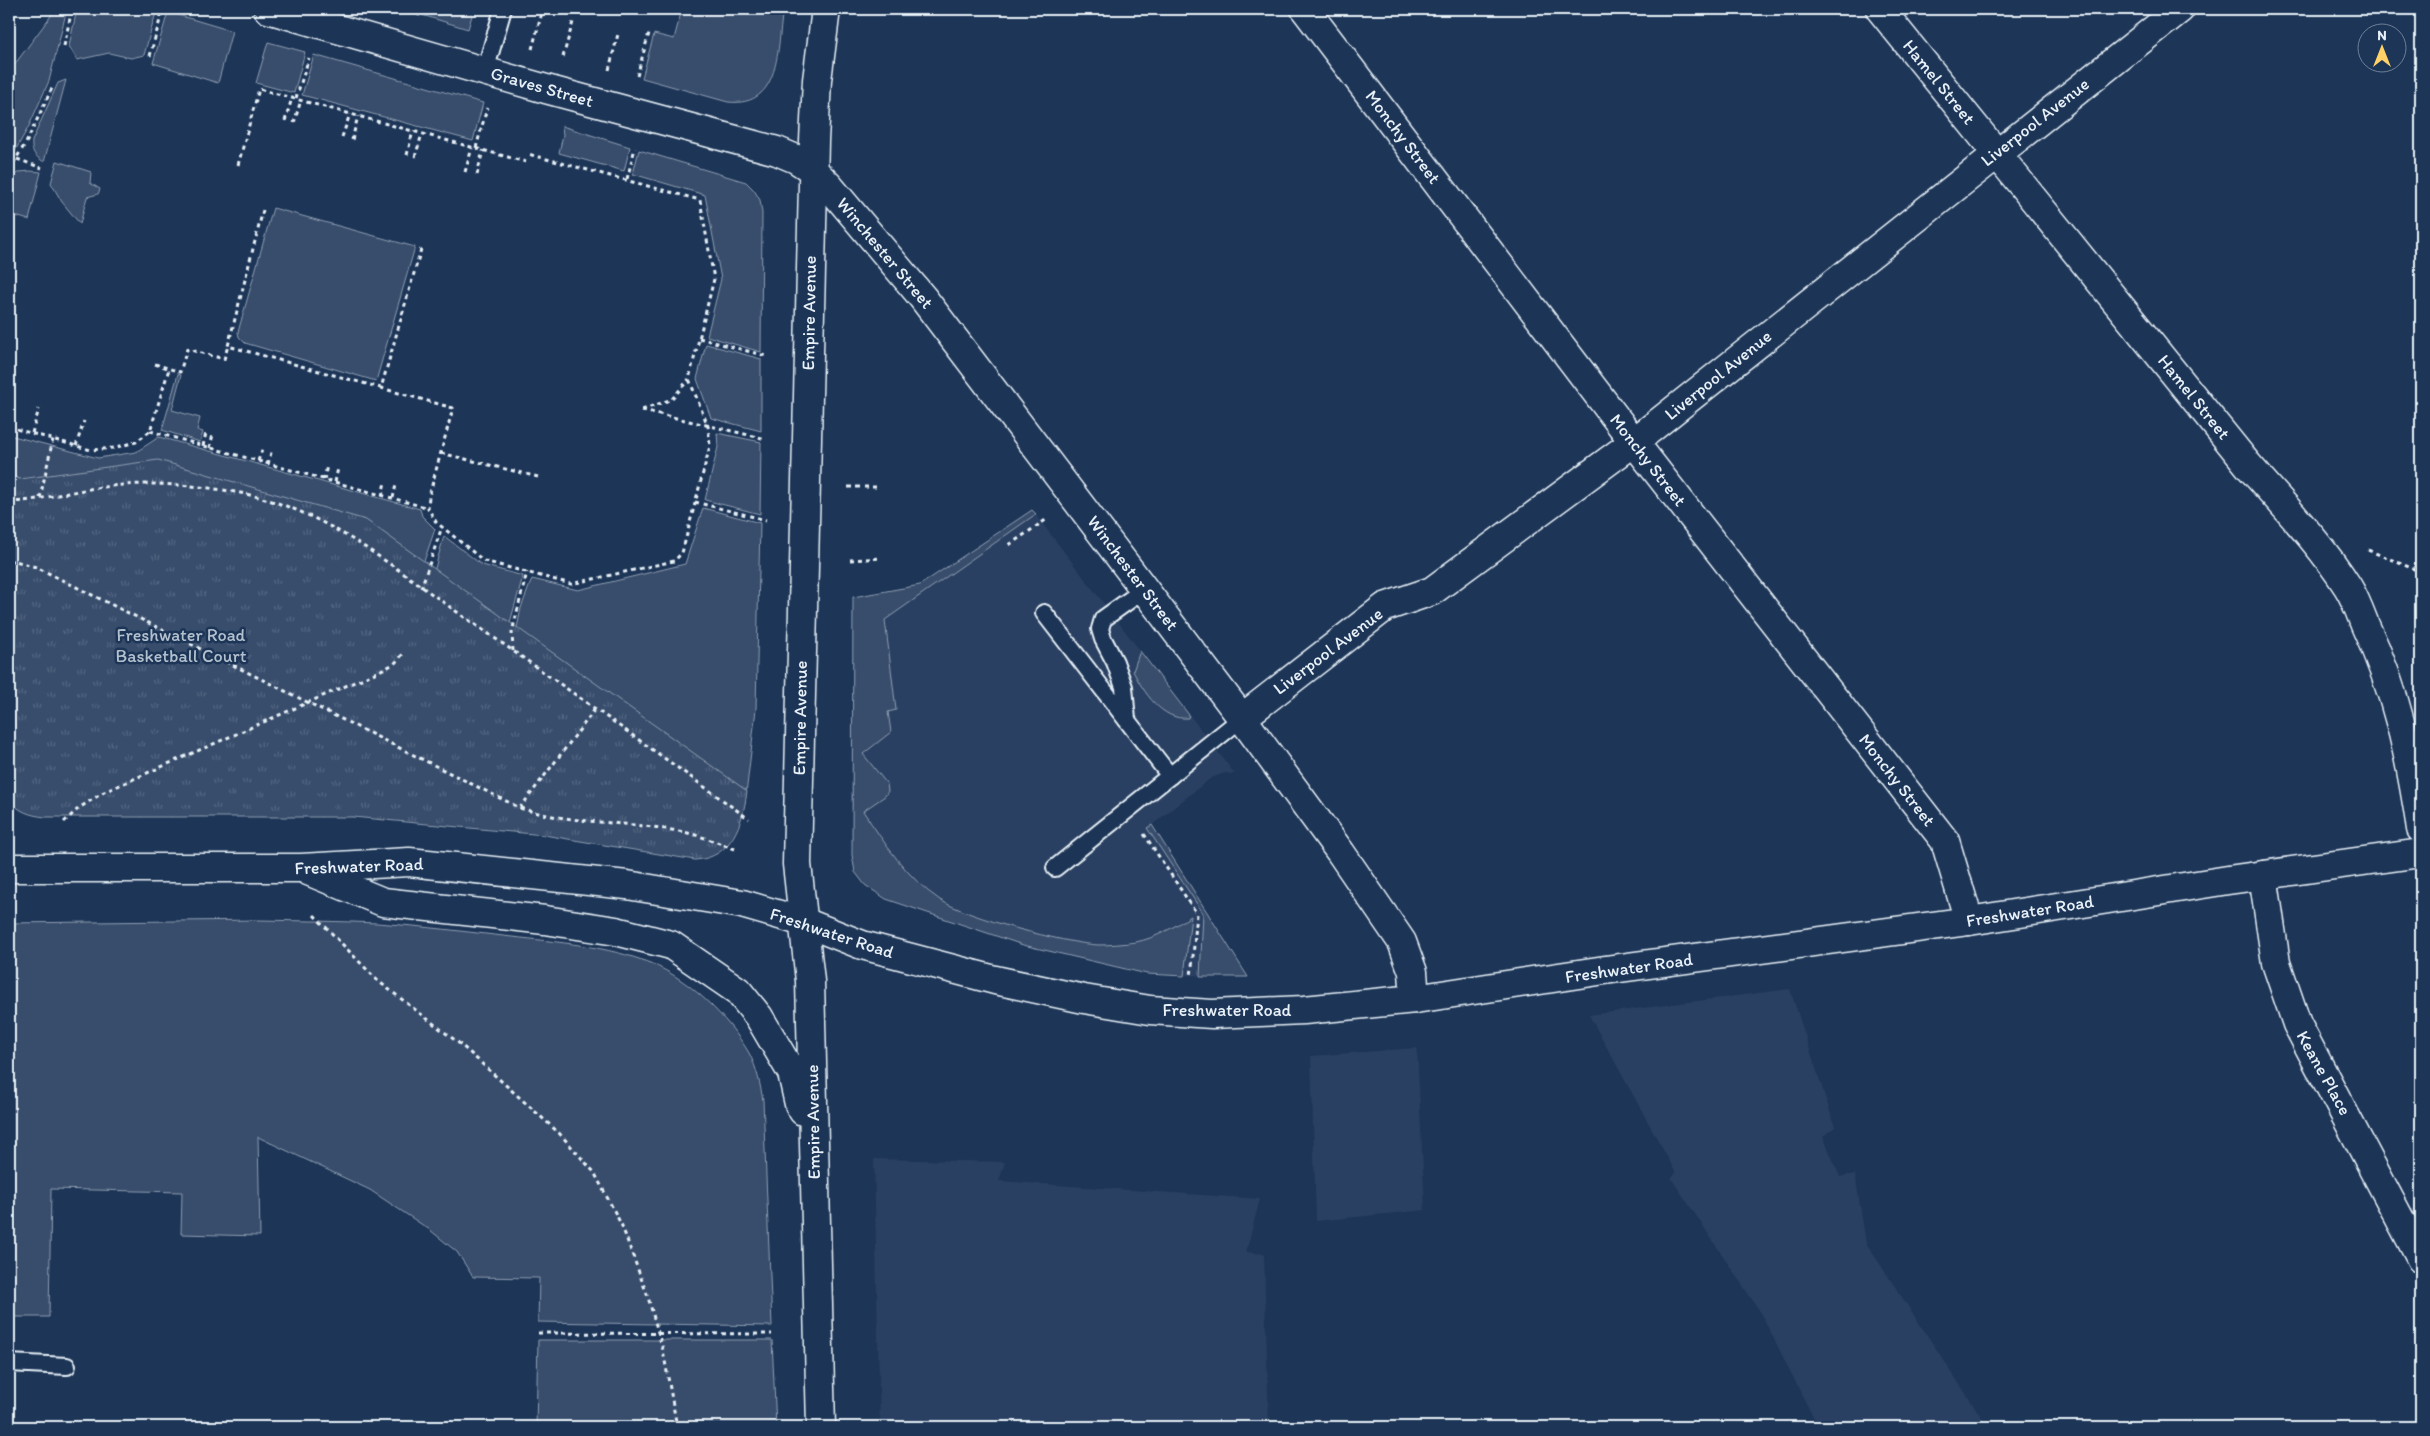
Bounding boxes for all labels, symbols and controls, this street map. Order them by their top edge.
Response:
north arrow [2358,22,2408,72]
text: N [2377,27,2387,44]
street label: Hamel Street [1898,35,1980,129]
street label: Graves Street [488,62,596,112]
street label: Liverpool Avenue [1976,73,2094,171]
street label: Monchy Street [1361,86,1446,188]
street label: Winchester Street [832,193,938,313]
street label: Empire Avenue [797,255,821,371]
street label: Liverpool Avenue [1660,325,1776,425]
street label: Hamel Street [2153,350,2235,444]
street label: Monchy Street [1605,409,1691,511]
street label: Winchester Street [1082,511,1184,635]
street label: Liverpool Avenue [1269,603,1387,699]
park label: Freshwater Road Basketball Court [116,624,247,667]
street label: Empire Avenue [788,660,812,776]
street label: Monchy Street [1854,729,1940,831]
street label: Freshwater Road [294,853,424,879]
street label: Freshwater Road [1965,890,2095,932]
street label: Freshwater Road [767,903,897,963]
street label: Freshwater Road [1564,948,1694,988]
street label: Freshwater Road [1163,999,1291,1021]
street label: Keane Place [2292,1027,2356,1119]
street label: Empire Avenue [801,1064,825,1180]

